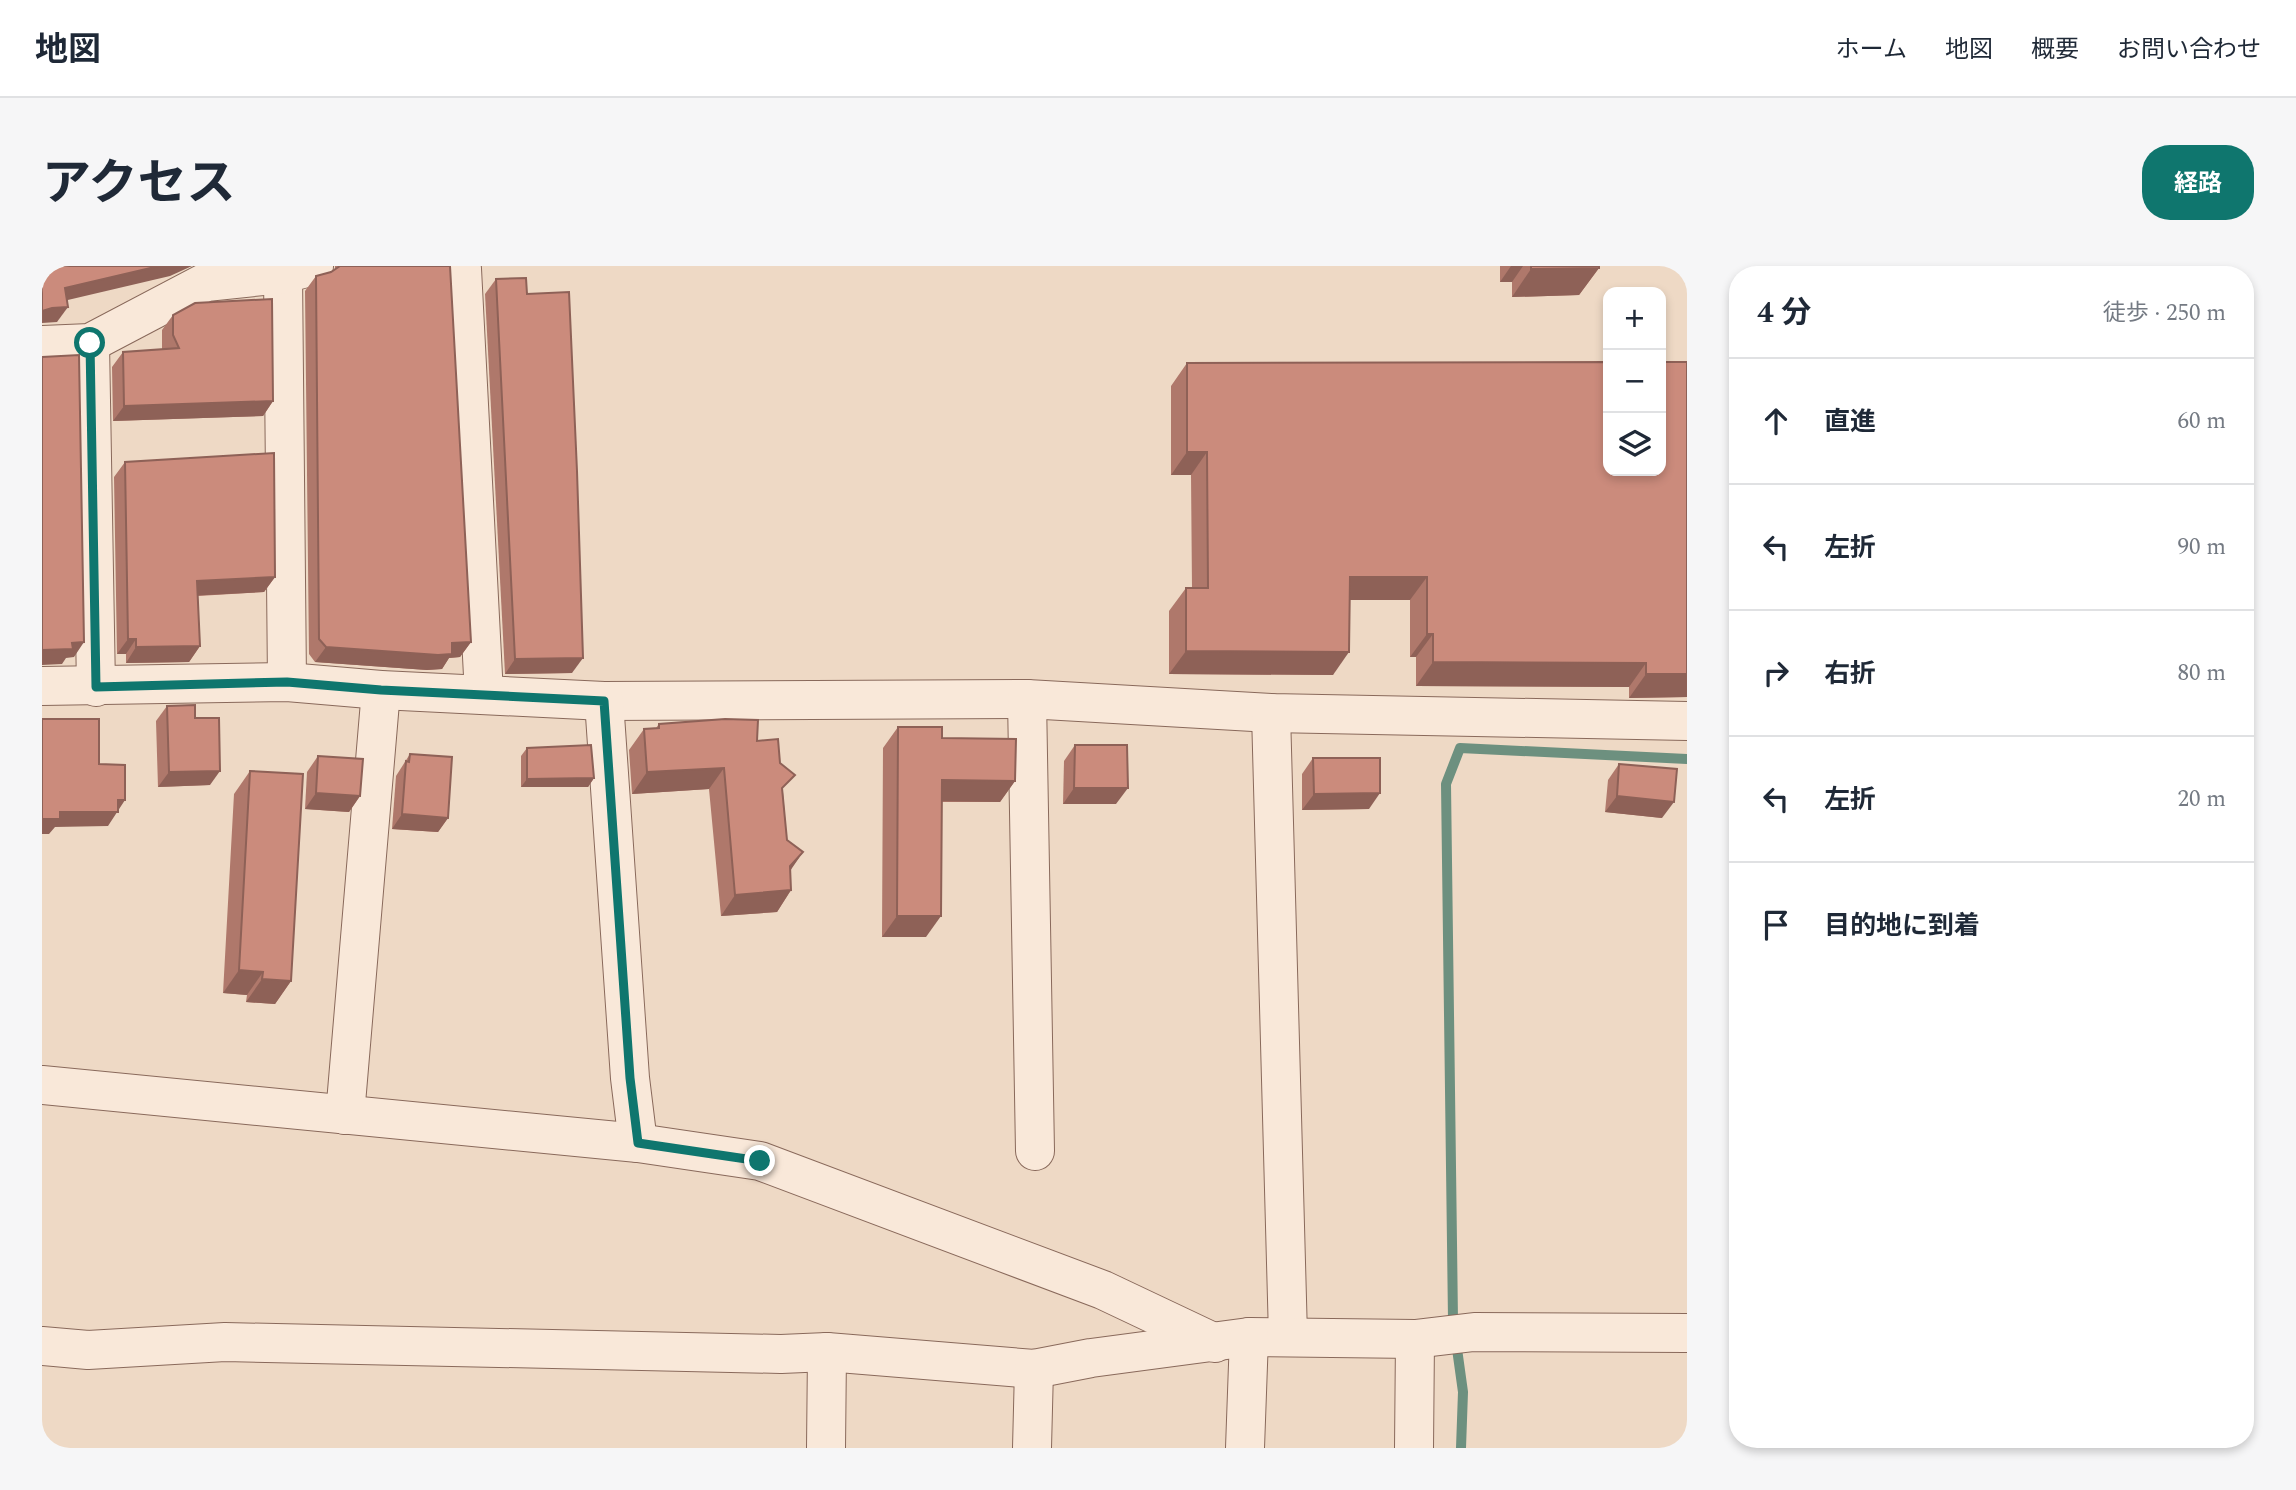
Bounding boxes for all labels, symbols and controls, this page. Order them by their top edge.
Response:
text: 地図 [35,25,101,75]
text: ホーム [1836,32,1907,68]
text: 地図 [1945,32,1993,68]
text: 概要 [2031,32,2079,68]
text: お問い合わせ [2117,32,2261,68]
button: 経路 [2142,145,2254,220]
text: アクセス [42,147,236,222]
map controls [1603,287,1666,476]
button: + [1603,287,1666,350]
text: 4 分 [1757,290,1811,336]
text: 徒歩 · 250 m [2103,296,2226,331]
route start [74,327,105,358]
button: − [1603,350,1666,413]
icon: ahead [1757,402,1795,440]
text: 直進 [1824,402,1876,442]
text: 60 m [2177,404,2226,439]
button: layers [1603,413,1666,476]
icon: left [1757,528,1795,566]
text: 左折 [1824,528,1876,568]
text: 90 m [2177,530,2226,565]
icon: right [1757,654,1795,692]
text: 右折 [1824,654,1876,694]
text: 80 m [2177,656,2226,691]
icon: left [1757,780,1795,818]
text: 左折 [1824,780,1876,820]
text: 20 m [2177,782,2226,817]
icon: arrive [1757,906,1795,944]
text: 目的地に到着 [1824,906,1980,946]
route end [744,1145,775,1176]

